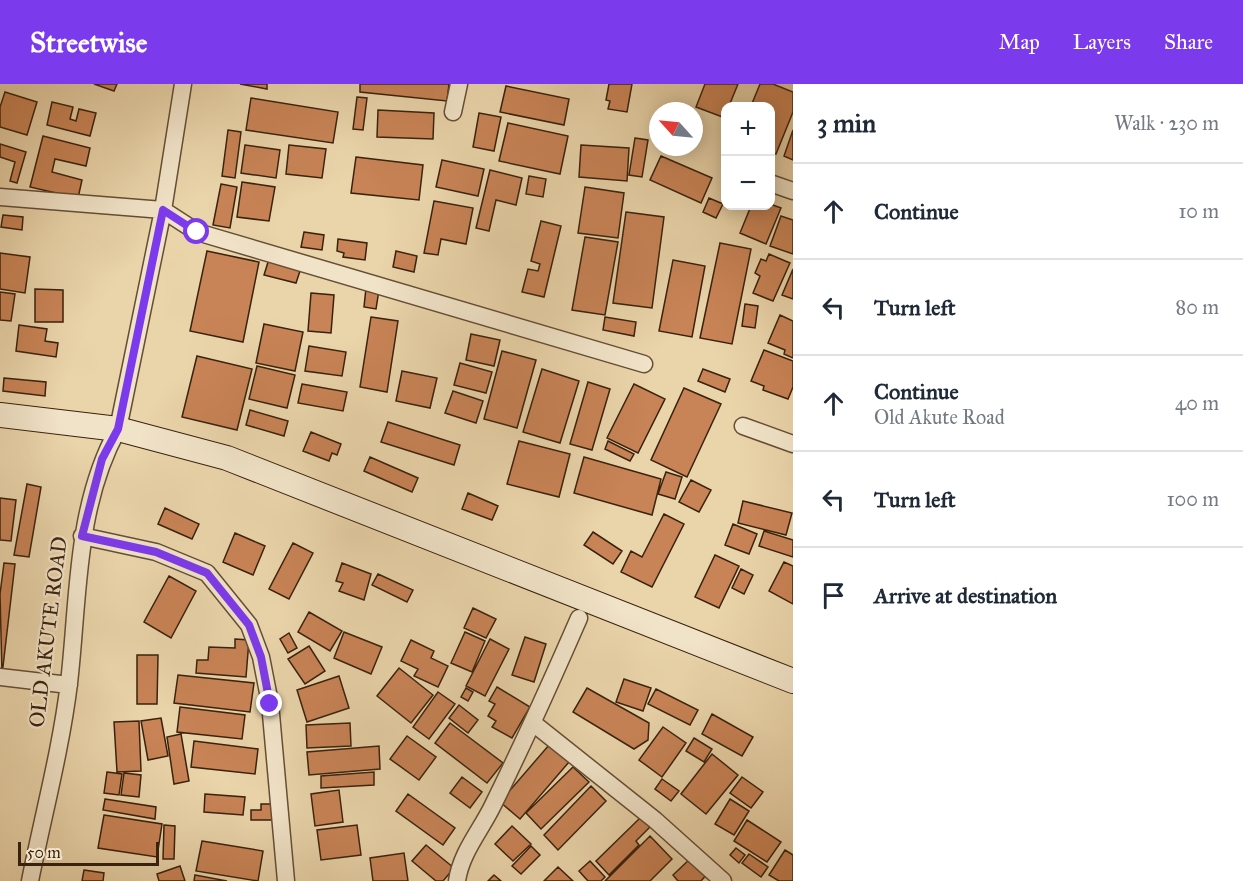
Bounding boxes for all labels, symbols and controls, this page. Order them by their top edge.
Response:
text: Streetwise [30,25,147,60]
text: Map [999,29,1040,55]
text: Layers [1073,29,1131,55]
text: Share [1164,29,1213,55]
north arrow [649,102,703,156]
map controls [721,102,775,210]
button: + [721,102,775,156]
text: 3 min [817,107,876,139]
text: Walk · 230 m [1114,111,1219,135]
button: − [721,156,775,210]
icon: ahead [817,195,850,228]
text: Continue [874,198,959,225]
text: 10 m [1178,199,1219,223]
route start [183,218,209,244]
icon: left [817,291,850,324]
text: Turn left [874,294,956,321]
text: 80 m [1176,295,1219,319]
text: Continue [874,378,959,405]
icon: ahead [817,387,850,420]
text: 40 m [1175,391,1219,415]
text: Old Akute Road [874,405,1005,429]
icon: left [817,483,850,516]
text: Turn left [874,486,956,513]
text: 100 m [1167,487,1219,511]
street label: OLD AKUTE ROAD [23,535,73,729]
icon: arrive [817,579,850,612]
text: Arrive at destination [874,582,1057,609]
route end [256,690,282,716]
scale bar [18,839,159,866]
text: 50 m [27,843,61,862]

